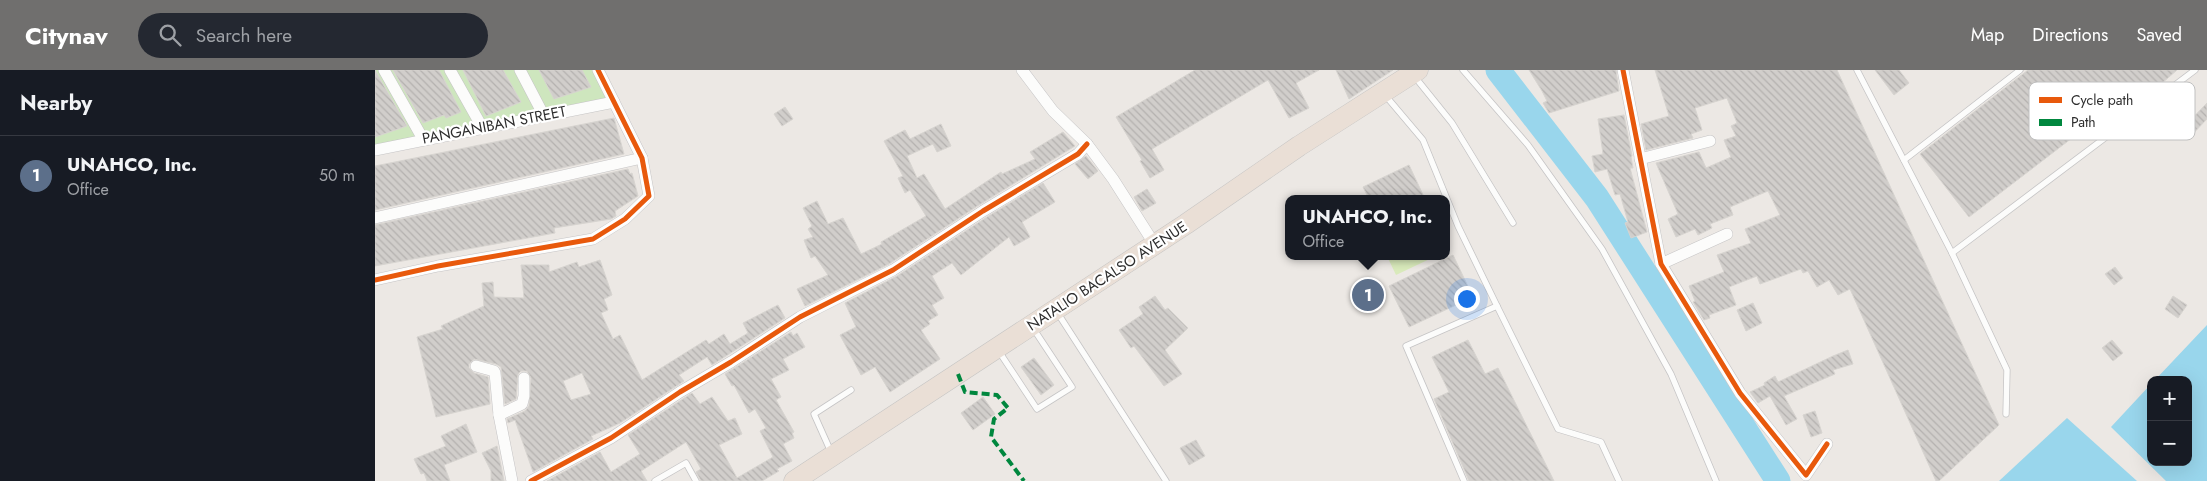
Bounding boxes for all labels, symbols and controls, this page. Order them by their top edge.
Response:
search box [138,13,488,58]
text: Citynav [25,18,108,53]
icon: search [156,21,184,49]
text: Search here [196,22,292,49]
text: Map [1971,22,2004,48]
text: Directions [2032,22,2108,48]
text: Saved [2136,22,2182,48]
legend [2029,82,2195,140]
text: Nearby [20,88,92,118]
text: Cycle path [2071,90,2133,110]
street label: PANGANIBAN STREET [420,100,568,150]
text: Path [2071,112,2096,132]
text: UNAHCO, Inc. [67,151,197,178]
text: 1 [32,164,40,187]
text: 50 m [319,164,355,187]
text: Office [67,178,109,201]
popup [1285,195,1450,260]
text: UNAHCO, Inc. [1302,203,1433,230]
street label: NATALIO BACALSO AVENUE [1022,216,1192,336]
text: Office [1302,230,1344,253]
pin: 1 [1352,276,1384,314]
your location [1454,286,1480,312]
map controls [2147,376,2192,466]
button: + [2147,376,2192,421]
button: − [2147,421,2192,466]

